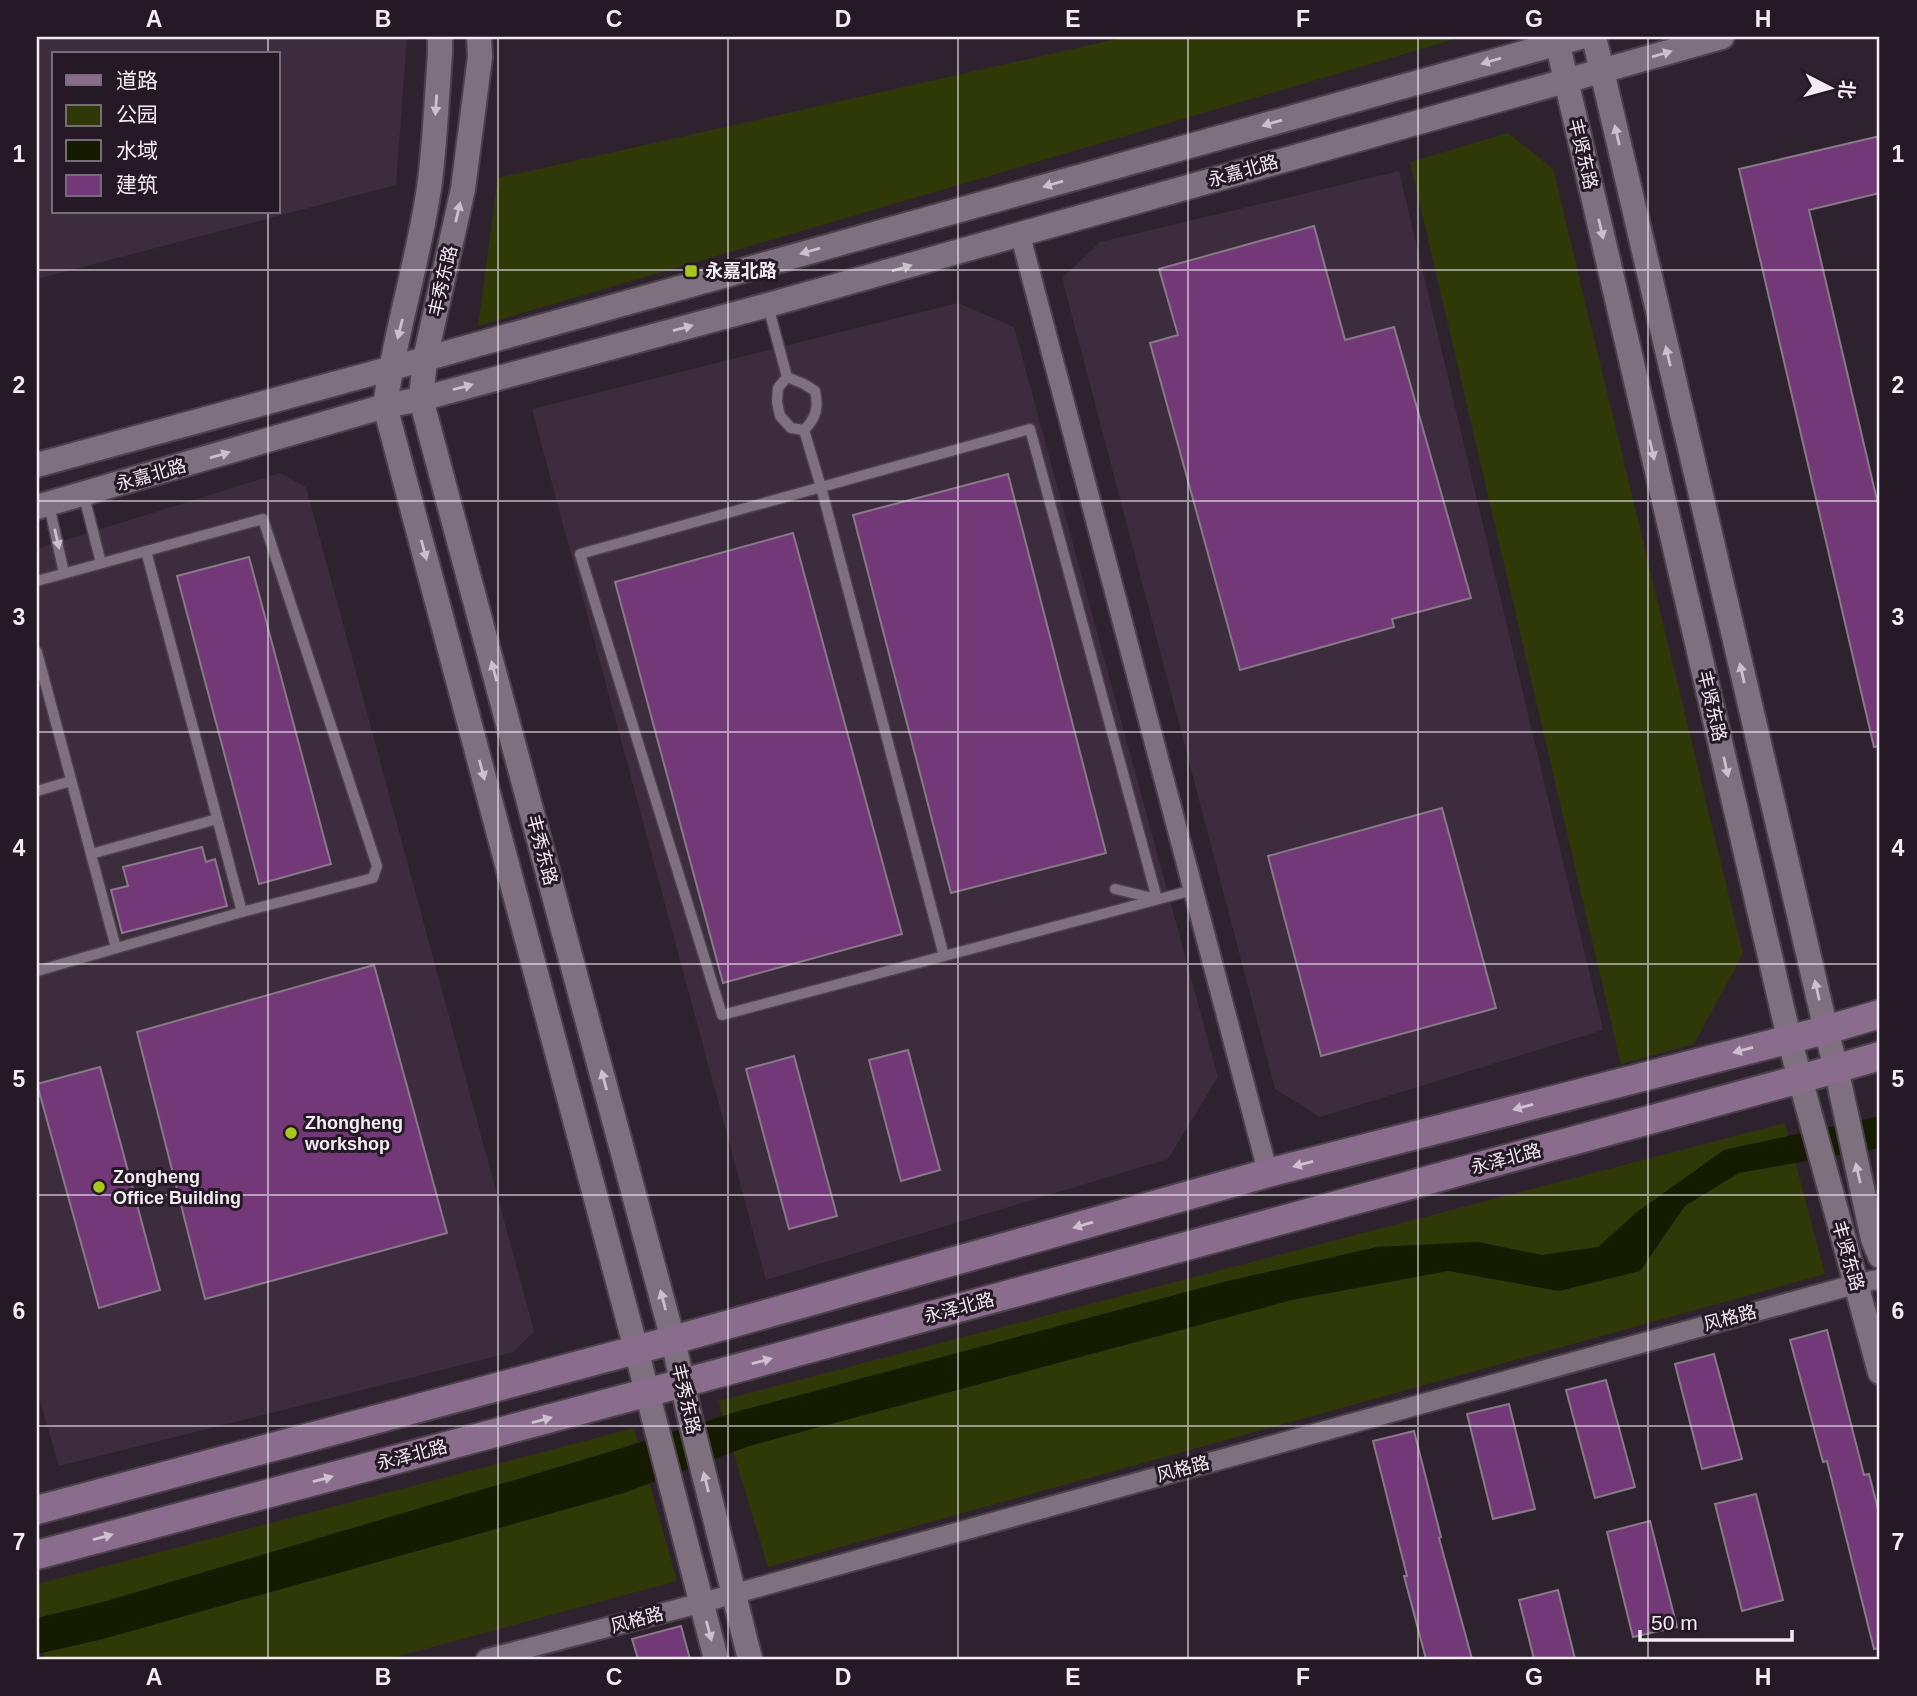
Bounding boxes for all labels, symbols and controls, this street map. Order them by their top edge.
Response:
text: A [146,6,162,32]
text: B [375,6,391,32]
text: C [606,6,622,32]
text: D [835,6,851,32]
text: E [1065,6,1081,32]
text: F [1296,6,1310,32]
text: G [1525,6,1543,32]
text: H [1755,6,1771,32]
one-way arrow [1651,48,1672,58]
legend [52,52,280,214]
north arrow [1794,52,1864,122]
one-way arrow [1481,57,1502,67]
text: 道路 [116,69,158,92]
text: 北 [1835,79,1858,100]
one-way arrow [430,94,441,116]
text: 公园 [116,103,158,126]
street label: 丰贤东路 [1565,117,1601,191]
one-way arrow [1262,118,1283,128]
one-way arrow [1611,124,1622,146]
text: 水域 [116,139,158,162]
text: 1 [13,141,26,167]
text: 1 [1892,141,1905,167]
street label: 永嘉北路 [1206,151,1280,191]
text: 建筑 [116,173,158,196]
one-way arrow [1042,179,1063,189]
one-way arrow [453,201,464,223]
one-way arrow [1595,218,1606,240]
street label: 丰秀东路 [425,244,461,318]
one-way arrow [800,247,821,257]
place label: 永嘉北路 [705,261,777,281]
one-way arrow [892,262,913,272]
marker: 永嘉北路 [683,263,699,279]
one-way arrow [394,318,405,340]
one-way arrow [672,323,693,333]
one-way arrow [1663,345,1674,367]
text: 2 [13,372,25,398]
text: 2 [1892,372,1904,398]
one-way arrow [453,382,474,392]
one-way arrow [1647,439,1658,461]
one-way arrow [210,449,231,459]
street label: 永嘉北路 [114,455,188,495]
one-way arrow [51,528,62,550]
one-way arrow [419,540,429,561]
text: 3 [13,604,25,630]
text: 3 [1892,604,1904,630]
one-way arrow [488,660,499,682]
one-way arrow [1737,662,1748,684]
street label: 丰贤东路 [1694,669,1730,743]
one-way arrow [1721,756,1732,778]
one-way arrow [477,759,488,781]
street label: 丰秀东路 [523,813,561,887]
text: 4 [13,835,26,861]
text: 4 [1892,835,1905,861]
one-way arrow [1811,979,1822,1001]
one-way arrow [1732,1045,1754,1056]
text: 5 [13,1066,26,1092]
text: 5 [1892,1066,1905,1092]
one-way arrow [598,1070,608,1091]
one-way arrow [1512,1102,1534,1113]
place label: Zhongheng workshop [304,1113,403,1154]
marker: Zhongheng workshop [283,1125,299,1141]
street label: 永泽北路 [1469,1140,1543,1178]
one-way arrow [1292,1159,1314,1170]
one-way arrow [1853,1162,1864,1184]
place label: Zongheng Office Building [113,1167,241,1208]
marker: Zongheng Office Building [91,1179,107,1195]
street label: 丰贤东路 [1828,1219,1868,1293]
one-way arrow [1072,1220,1094,1231]
one-way arrow [657,1289,667,1310]
street label: 永泽北路 [922,1289,996,1327]
text: 6 [13,1298,25,1324]
text: 6 [1892,1298,1904,1324]
street label: 风格路 [1701,1301,1759,1335]
one-way arrow [752,1356,773,1366]
street label: 丰秀东路 [668,1362,704,1436]
one-way arrow [532,1414,554,1425]
street label: 永泽北路 [375,1436,449,1474]
street label: 风格路 [1154,1452,1212,1486]
one-way arrow [700,1470,711,1492]
one-way arrow [312,1473,334,1484]
text: 7 [13,1529,25,1555]
text: 7 [1892,1529,1904,1555]
one-way arrow [93,1532,114,1542]
scale bar [1640,1598,1793,1642]
street label: 风格路 [608,1603,666,1637]
text: 50 m [1651,1611,1698,1634]
one-way arrow [704,1621,714,1642]
text: A [146,1664,162,1690]
text: B [375,1664,391,1690]
text: C [606,1664,622,1690]
text: D [835,1664,851,1690]
text: E [1065,1664,1081,1690]
text: F [1296,1664,1310,1690]
text: G [1525,1664,1543,1690]
text: H [1755,1664,1771,1690]

